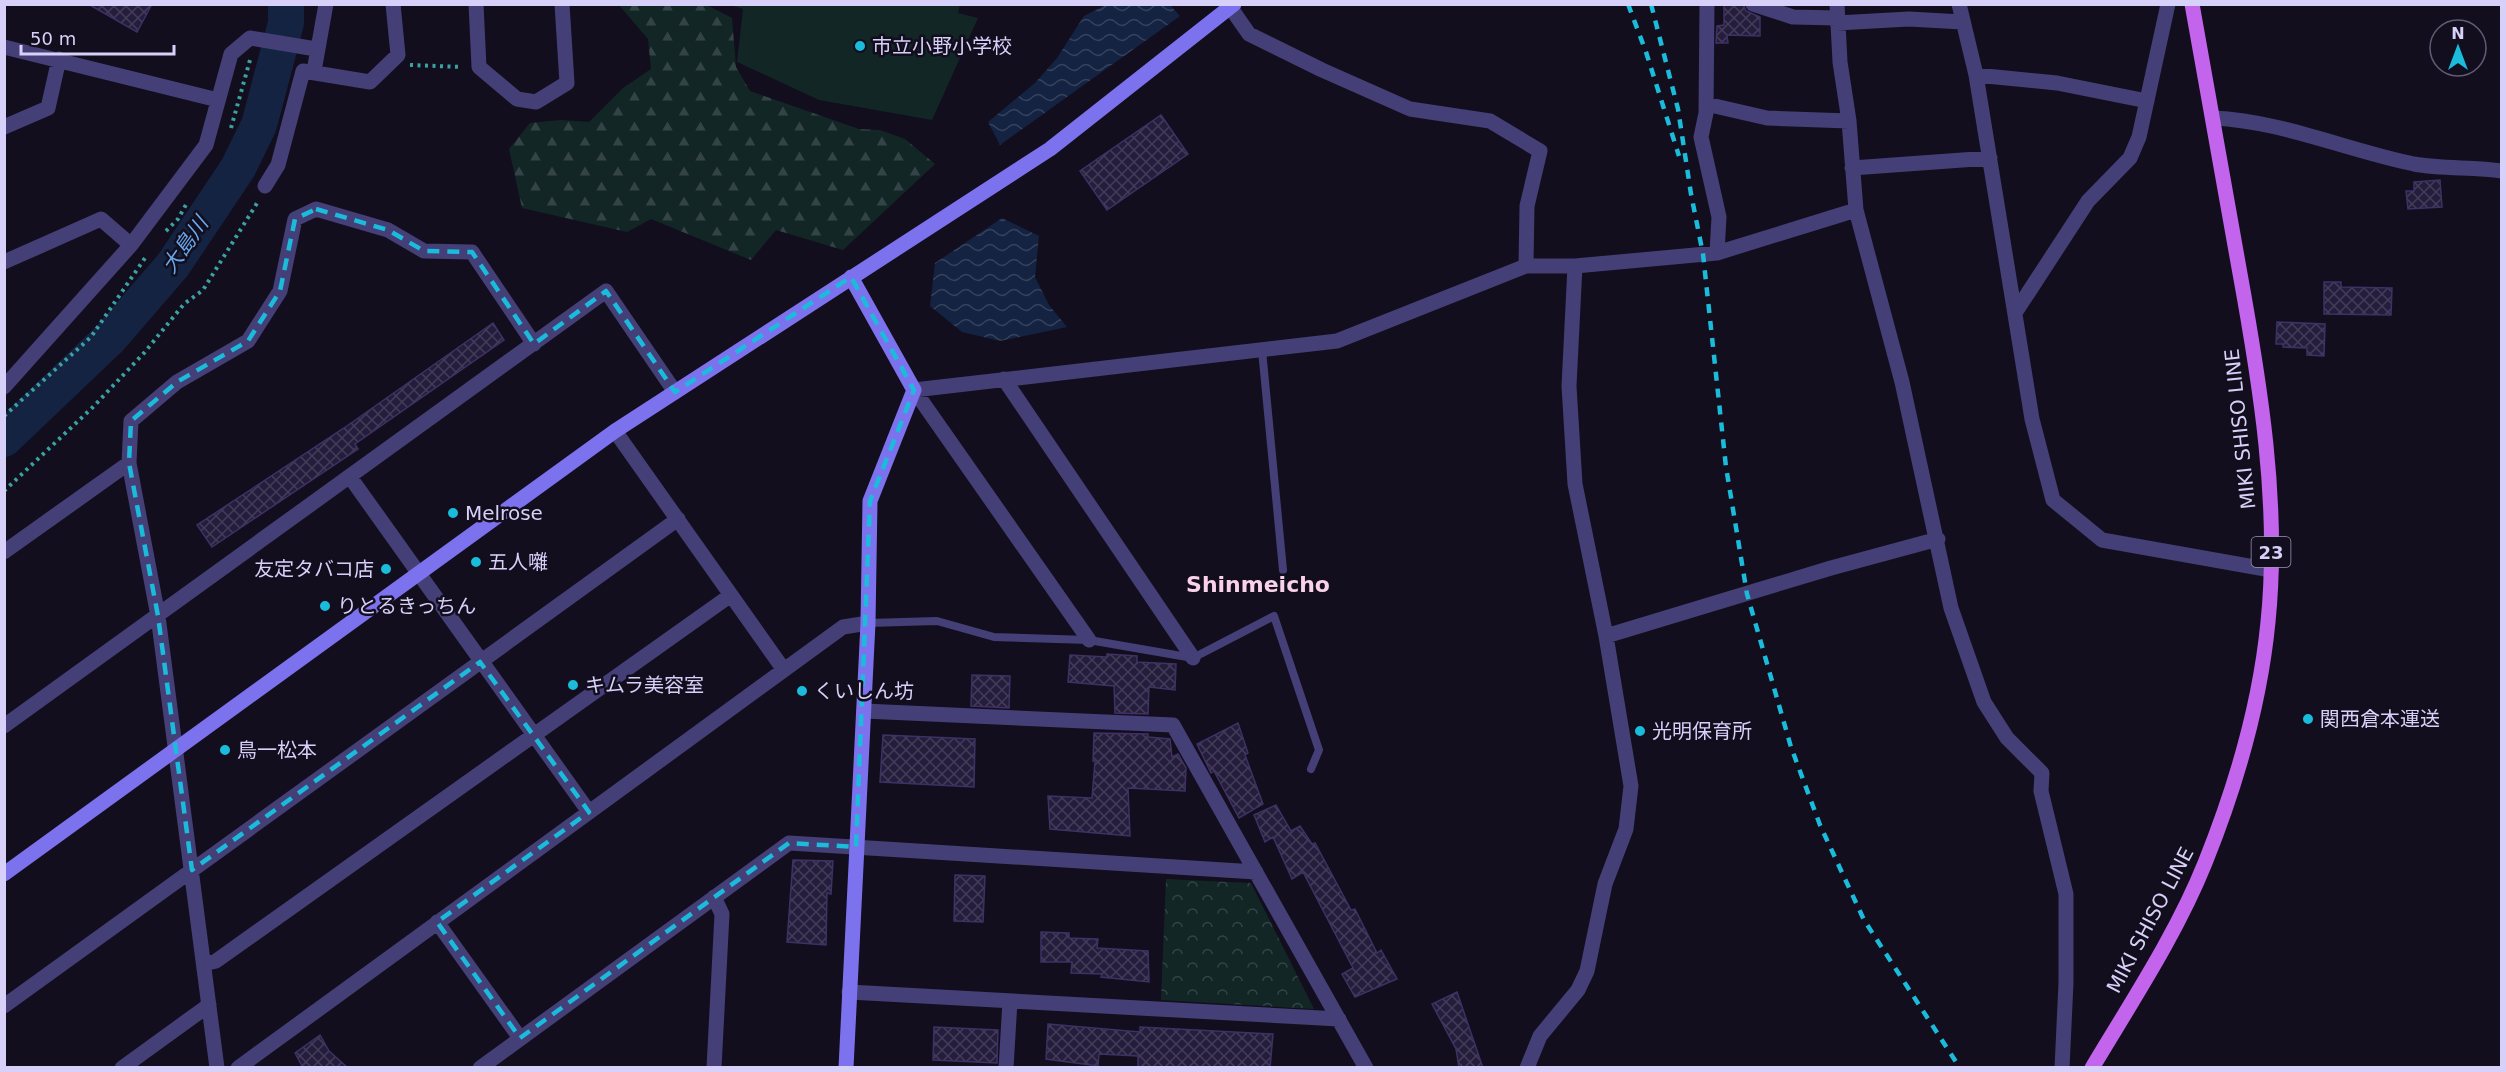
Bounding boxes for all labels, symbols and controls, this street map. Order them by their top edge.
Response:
scale bar [21,18,174,56]
north arrow [2428,18,2488,78]
text: N [2451,24,2465,43]
text: 50 m [30,28,76,49]
place label: 市立小野小学校 [872,34,1012,58]
marker: 市立小野小学校 [853,39,867,53]
water label: 大島川 [157,211,214,278]
street label: MIKI SHISO LINE [2220,347,2260,511]
place label: Melrose [465,501,543,525]
marker: Melrose [446,506,460,520]
road number: 23 [2252,537,2290,567]
place label: 五人囃 [488,550,548,574]
marker: 五人囃 [469,555,483,569]
place label: 友定タバコ店 [254,557,374,581]
marker: 友定タバコ店 [379,562,393,576]
district label: Shinmeicho [1186,572,1330,597]
place label: りとるきっちん [337,594,476,618]
marker: りとるきっちん [318,599,332,613]
place label: キムラ美容室 [585,673,704,697]
marker: キムラ美容室 [566,678,580,692]
place label: くいしん坊 [814,679,914,703]
marker: くいしん坊 [795,684,809,698]
place label: 関西倉本運送 [2320,707,2440,731]
marker: 関西倉本運送 [2301,712,2315,726]
place label: 光明保育所 [1652,719,1752,743]
marker: 光明保育所 [1633,724,1647,738]
place label: 鳥一松本 [237,738,317,762]
marker: 鳥一松本 [218,743,232,757]
street label: MIKI SHISO LINE [2101,843,2199,997]

